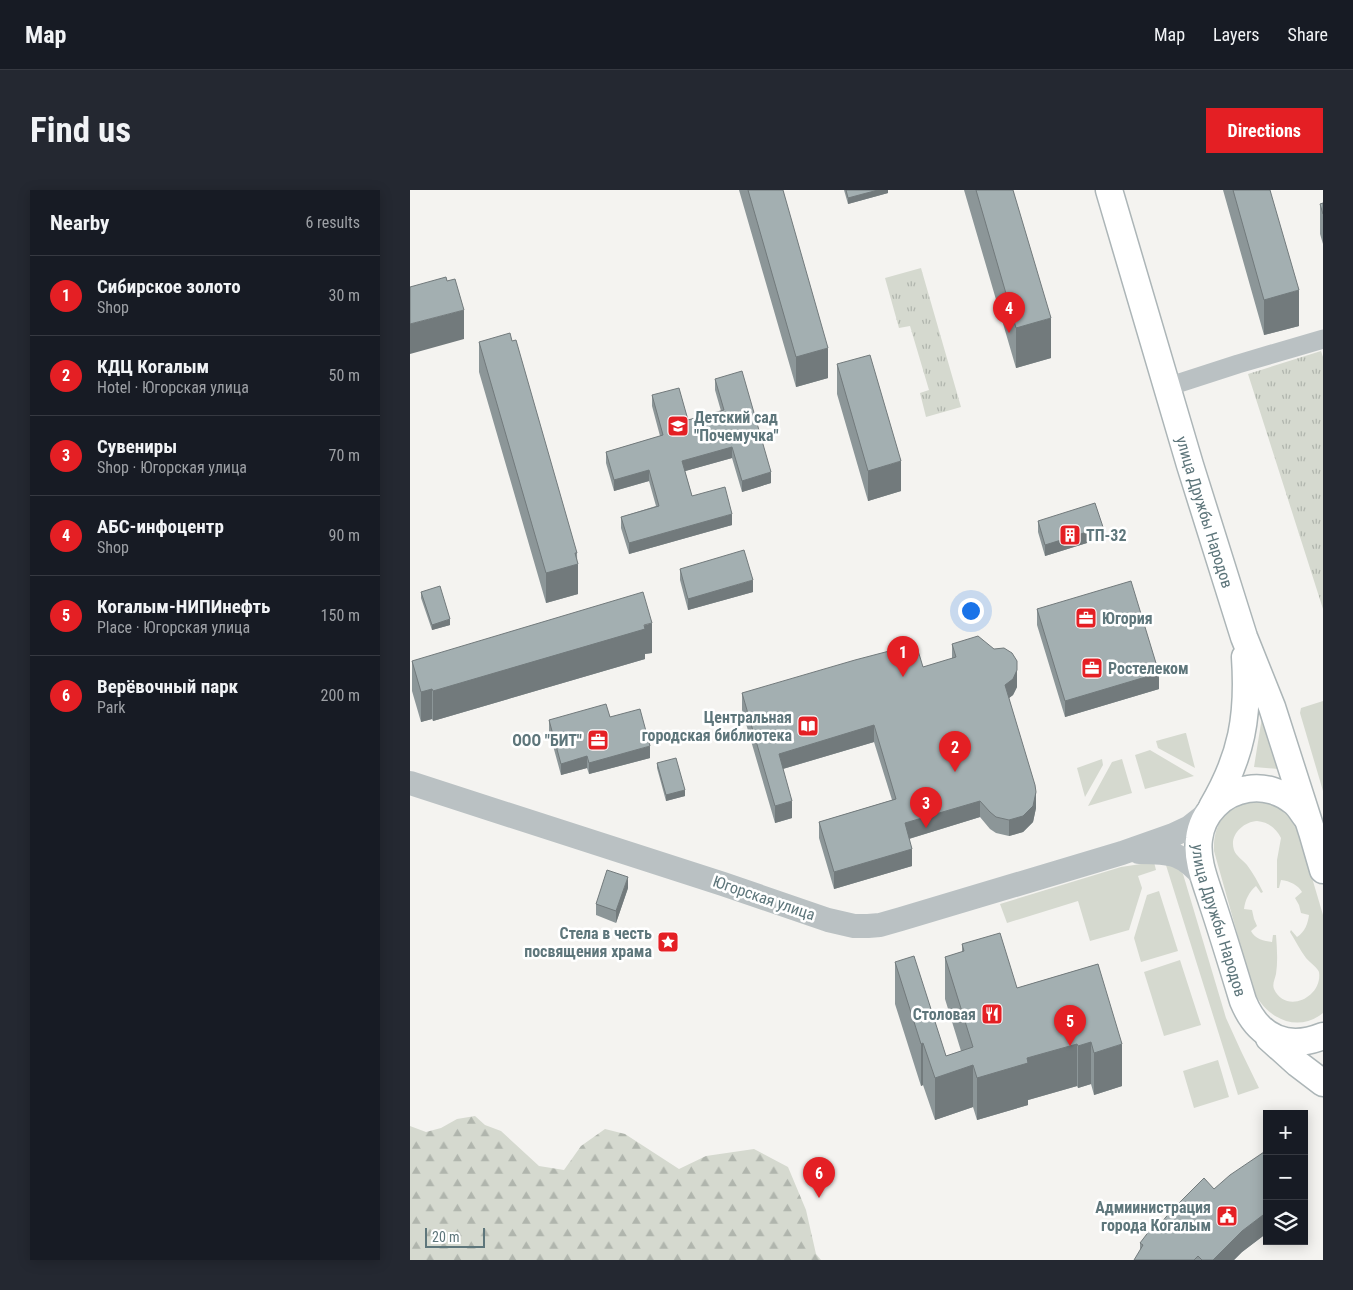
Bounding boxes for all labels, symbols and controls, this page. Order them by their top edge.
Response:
text: Map [25,21,66,49]
text: Map [1154,24,1185,45]
text: Layers [1213,24,1260,45]
text: Share [1288,24,1328,45]
button: Directions [1206,108,1323,153]
text: Find us [30,110,131,151]
text: Nearby [50,211,109,235]
text: 6 results [305,213,360,232]
text: Сибирское золото [97,275,241,298]
text: 1 [62,286,70,305]
text: 30 m [328,286,360,305]
pin: 4 [993,292,1025,333]
text: Shop [97,298,129,317]
text: КДЦ Когалым [97,355,209,378]
text: 2 [62,366,70,385]
text: 50 m [328,366,360,385]
text: Hotel · Югорская улица [97,378,249,397]
place label: Детский сад "Почемучка" [694,408,779,445]
school or university icon: Детский сад "Почемучка" [666,414,690,438]
street label: улица Дружбы Народов [1172,434,1238,590]
text: Сувениры [97,435,177,458]
text: 3 [62,446,70,465]
text: 70 m [328,446,360,465]
text: Shop · Югорская улица [97,458,247,477]
text: АБС-инфоцентр [97,515,224,538]
building icon: ТП-32 [1058,523,1082,547]
text: 4 [62,526,70,545]
text: 90 m [328,526,360,545]
place label: ТП-32 [1086,526,1126,545]
text: Shop [97,538,129,557]
text: Когалым-НИПИнефть [97,595,270,618]
your location [958,598,984,624]
text: 5 [62,606,70,625]
text: 150 m [321,606,360,625]
office icon: Югория [1074,606,1098,630]
place label: Югория [1102,609,1153,628]
text: Place · Югорская улица [97,618,250,637]
pin: 1 [887,636,919,677]
office icon: Ростелеком [1080,656,1104,680]
place label: Ростелеком [1108,659,1189,678]
text: Верёвочный парк [97,675,238,698]
text: 6 [62,686,70,705]
text: 200 m [321,686,360,705]
text: Park [97,698,126,717]
place label: Центральная городская библиотека [642,708,792,745]
library icon: Центральная городская библиотека [796,714,820,738]
office icon: ООО "БИТ" [586,728,610,752]
place label: ООО "БИТ" [512,731,582,750]
pin: 2 [939,731,971,772]
pin: 3 [910,787,942,828]
street label: улица Дружбы Народов [1189,844,1251,999]
street label: Югорская улица [710,872,818,924]
place label: Стела в честь посвящения храма [524,924,652,961]
place icon: Стела в честь посвящения храма [656,930,680,954]
restaurant icon: Столовая [980,1002,1004,1026]
place label: Столовая [913,1005,976,1024]
pin: 5 [1054,1005,1086,1046]
map controls [1263,1110,1308,1245]
button: + [1263,1110,1308,1155]
button: − [1263,1155,1308,1200]
pin: 6 [803,1157,835,1198]
place label: Адмиинистрация города Когалым [1095,1198,1211,1235]
button: layers [1263,1200,1308,1245]
public building icon: Адмиинистрация города Когалым [1215,1204,1239,1228]
scale bar [425,1225,485,1248]
text: 20 m [432,1229,460,1245]

